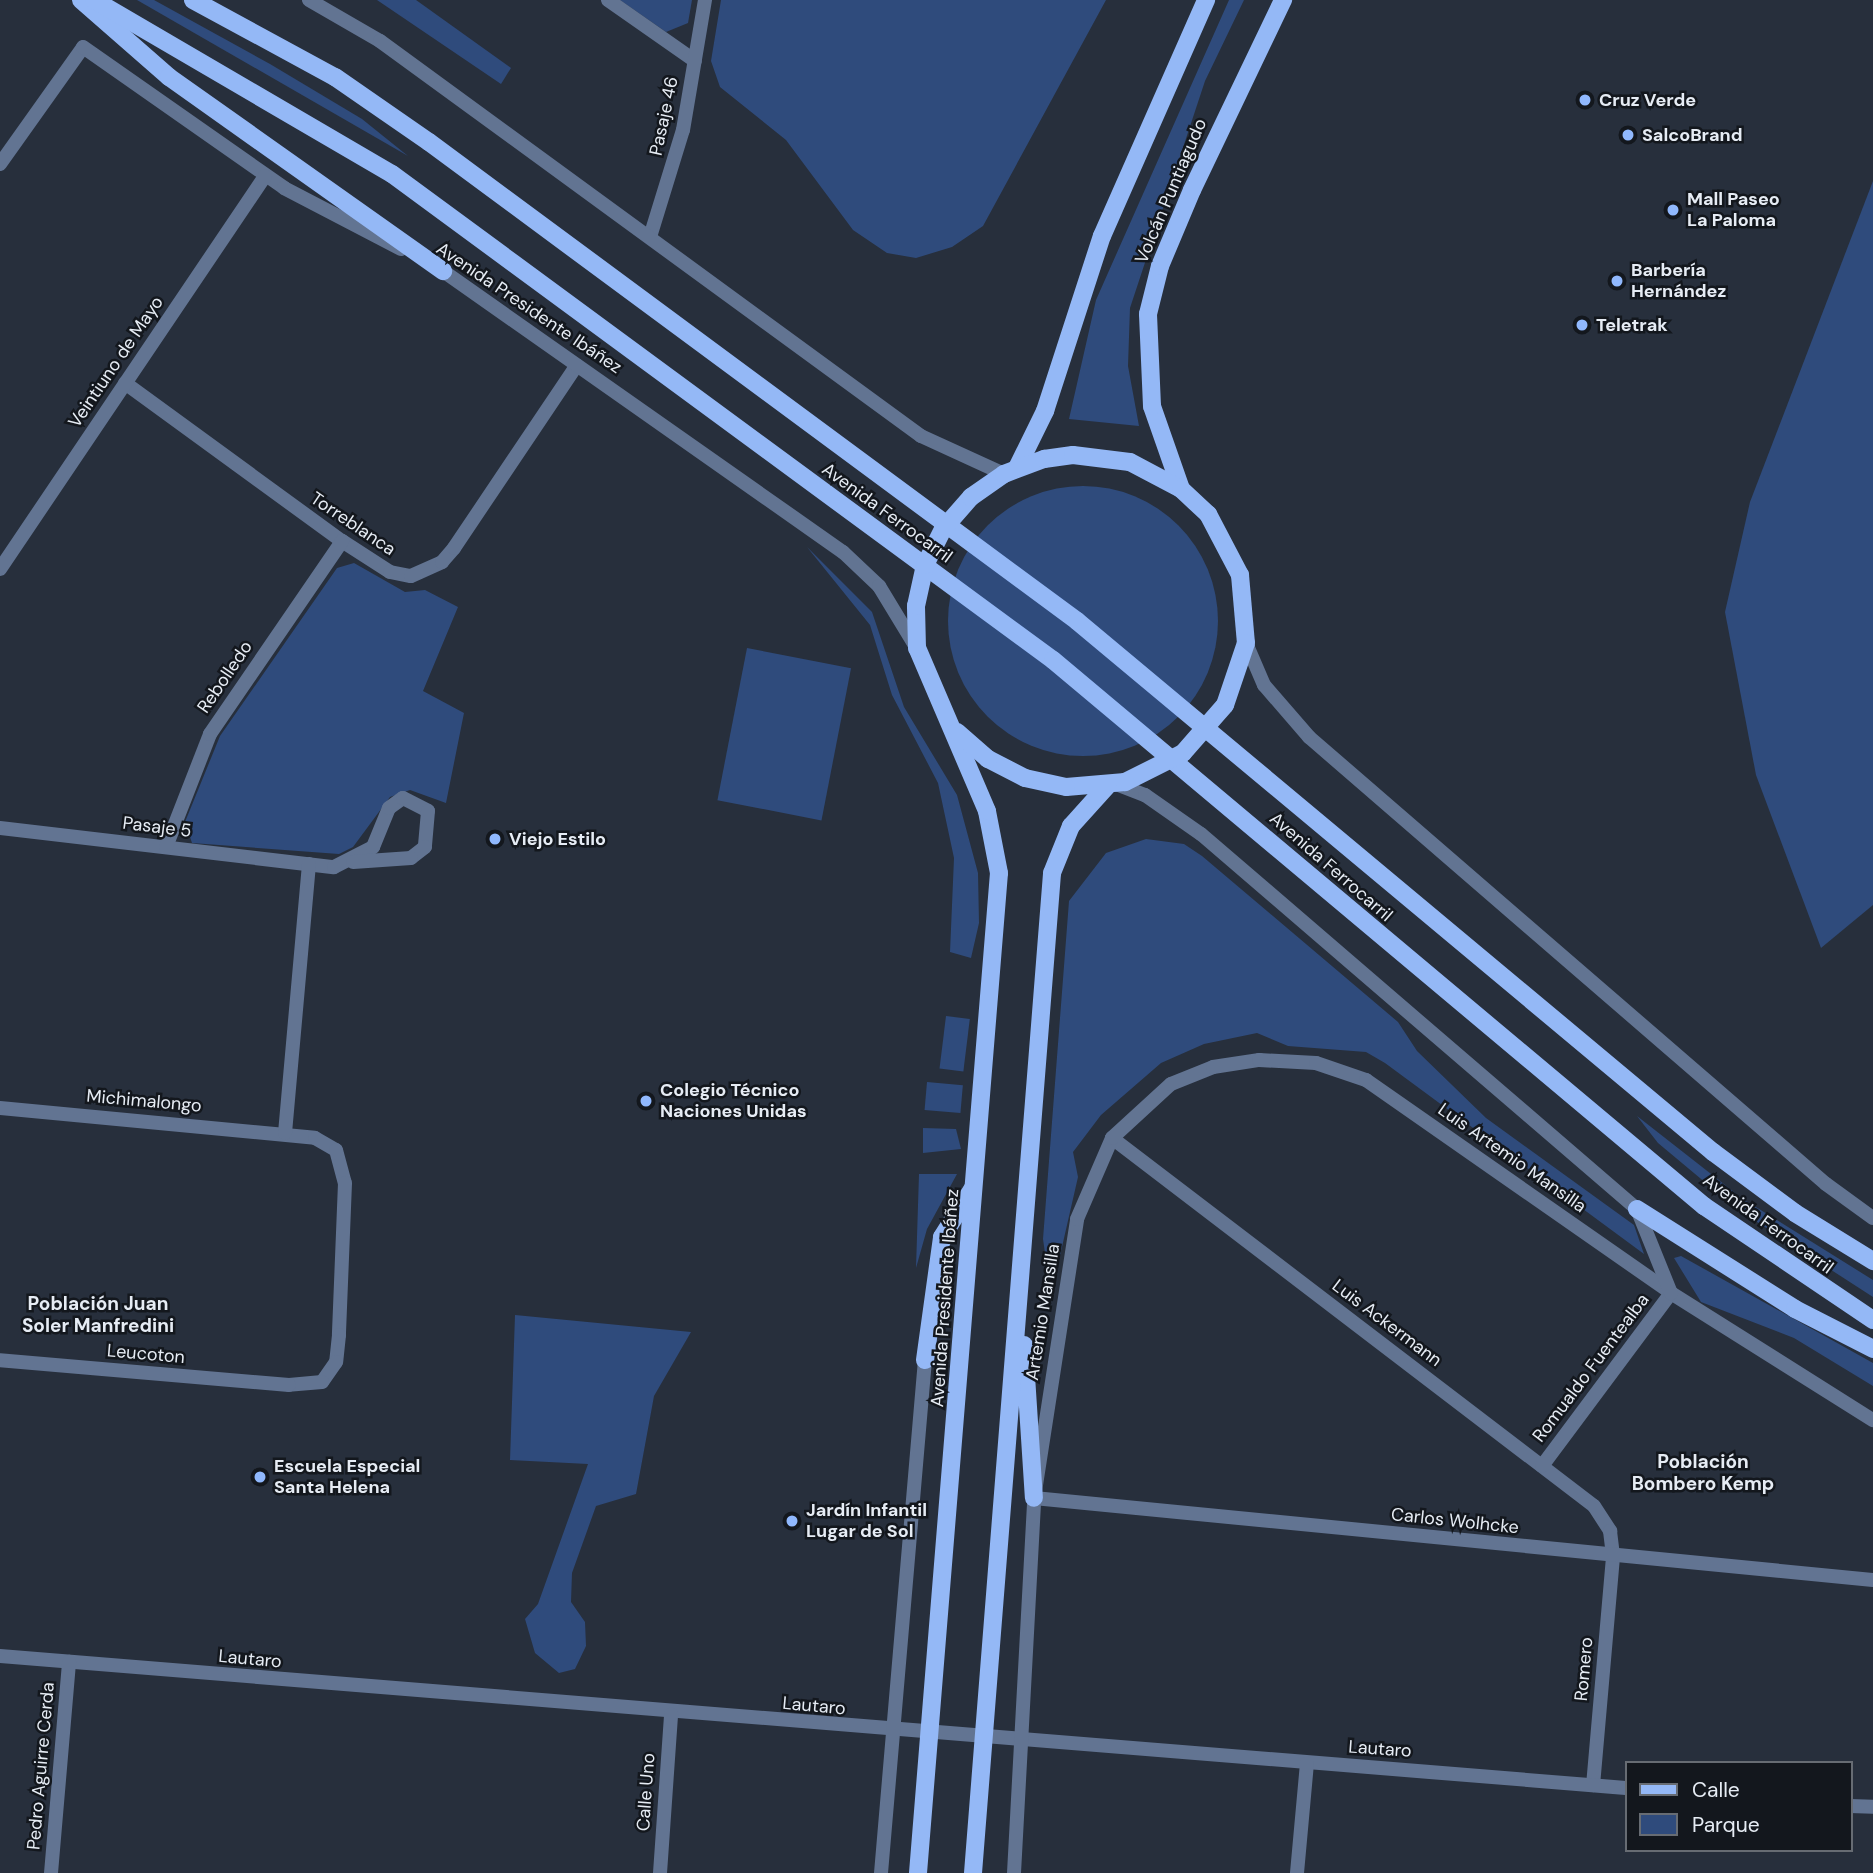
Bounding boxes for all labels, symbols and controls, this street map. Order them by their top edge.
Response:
street label: Pasaje 46 [645,75,683,157]
place label: Cruz Verde [1599,89,1696,111]
marker: Cruz Verde [1577,92,1593,108]
street label: Volcán Puntiagudo [1131,115,1211,267]
place label: SalcoBrand [1642,124,1742,146]
marker: SalcoBrand [1620,127,1636,143]
place label: Mall Paseo La Paloma [1687,189,1780,232]
marker: Mall Paseo La Paloma [1665,202,1681,218]
street label: Avenida Presidente Ibáñez [432,238,626,378]
place label: Barbería Hernández [1631,260,1726,302]
marker: Barbería Hernández [1609,273,1625,289]
street label: Veintiuno de Mayo [64,292,168,432]
place label: Teletrak [1596,314,1668,336]
marker: Teletrak [1574,317,1590,333]
street label: Avenida Ferrocarril [818,459,956,567]
street label: Torreblanca [306,488,400,560]
street label: Rebolledo [193,637,257,717]
street label: Avenida Ferrocarril [1265,808,1397,926]
street label: Pasaje 5 [121,812,193,842]
place label: Viejo Estilo [509,828,606,850]
marker: Viejo Estilo [487,831,503,847]
place label: Colegio Técnico Naciones Unidas [660,1080,807,1122]
street label: Michimalongo [85,1085,203,1117]
marker: Colegio Técnico Naciones Unidas [638,1093,654,1109]
street label: Luis Artemio Mansilla [1434,1099,1590,1217]
street label: Avenida Ferrocarril [1699,1170,1837,1278]
street label: Avenida Presidente Ibáñez [927,1188,963,1408]
street label: Artemio Mansilla [1022,1242,1064,1382]
street label: Luis Ackermann [1328,1275,1446,1371]
street label: Romualdo Fuentealba [1528,1290,1654,1446]
district label: Población Juan Soler Manfredini [22,1293,174,1337]
street label: Leucoton [106,1340,186,1368]
district label: Población Bombero Kemp [1632,1451,1774,1495]
place label: Escuela Especial Santa Helena [274,1456,420,1498]
marker: Escuela Especial Santa Helena [252,1469,268,1485]
place label: Jardín Infantil Lugar de Sol [806,1500,927,1542]
street label: Carlos Wolhcke [1390,1504,1520,1538]
marker: Jardín Infantil Lugar de Sol [784,1513,800,1529]
street label: Romero [1570,1636,1598,1702]
street label: Lautaro [217,1645,283,1673]
street label: Pedro Aguirre Cerda [23,1681,59,1851]
street label: Lautaro [781,1692,847,1720]
street label: Lautaro [1348,1736,1412,1762]
street label: Calle Uno [632,1752,660,1832]
legend [1624,1761,1852,1852]
text: Calle [1692,1776,1740,1804]
text: Parque [1692,1811,1760,1839]

